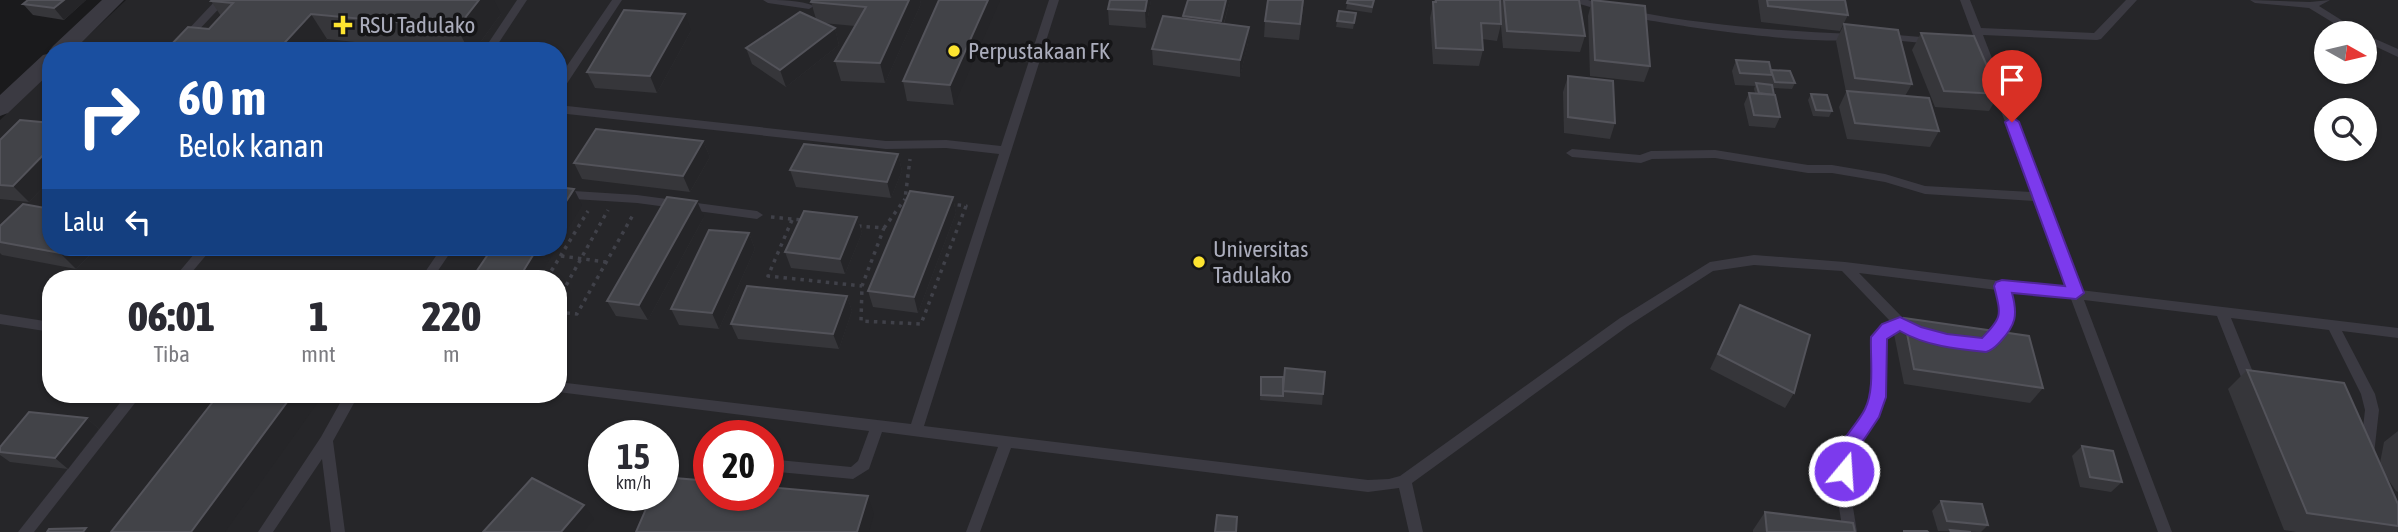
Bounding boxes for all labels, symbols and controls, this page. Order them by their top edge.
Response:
place label: RSU Tadulako [359,12,475,38]
marker: RSU Tadulako [333,15,353,35]
north arrow [2314,21,2376,84]
map controls [2314,21,2377,161]
place label: Perpustakaan FK [968,38,1111,64]
marker: Perpustakaan FK [946,43,962,59]
pin [1982,50,2042,122]
icon: arrive [1993,61,2031,99]
text: 60 m [178,69,266,125]
icon: right [63,70,154,161]
button: search [2314,98,2377,161]
text: Belok kanan [178,127,324,164]
icon: left [119,203,157,241]
text: Lalu [63,207,105,237]
place label: Universitas Tadulako [1213,236,1308,288]
marker: Universitas Tadulako [1191,254,1207,270]
text: 06:01 [128,292,215,340]
text: 1 [309,292,328,340]
text: 220 [422,292,481,340]
text: Tiba [153,341,190,367]
text: mnt [301,341,336,367]
text: m [443,341,460,367]
speed limit sign: 20 [693,420,784,511]
position arrow [1807,434,1881,508]
text: 15 [617,436,650,476]
text: km/h [616,472,651,493]

